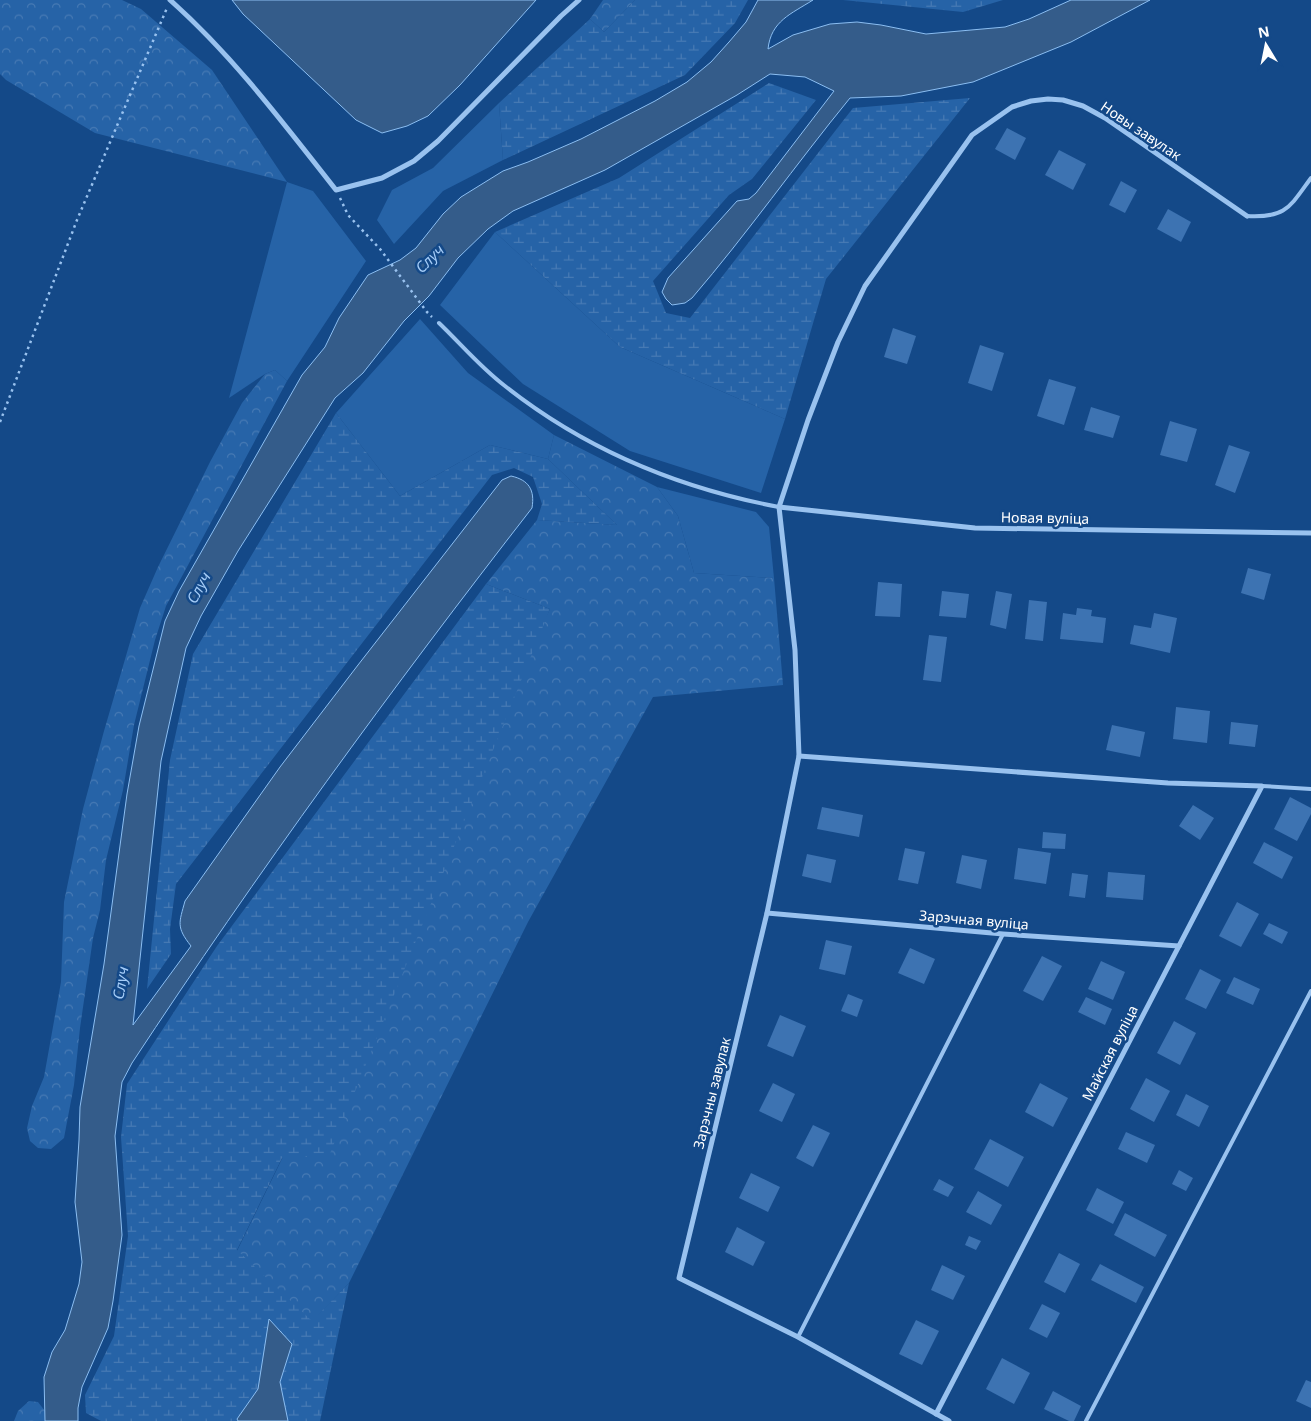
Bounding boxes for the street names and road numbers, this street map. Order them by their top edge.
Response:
street label: Новы завулак [1097,97,1186,165]
street label: Новая вуліца [1001,507,1089,528]
street label: Зарэчная вуліца [918,905,1030,934]
street label: Майская вуліца [1077,1002,1142,1104]
street label: Зарэчны завулак [688,1034,735,1151]

